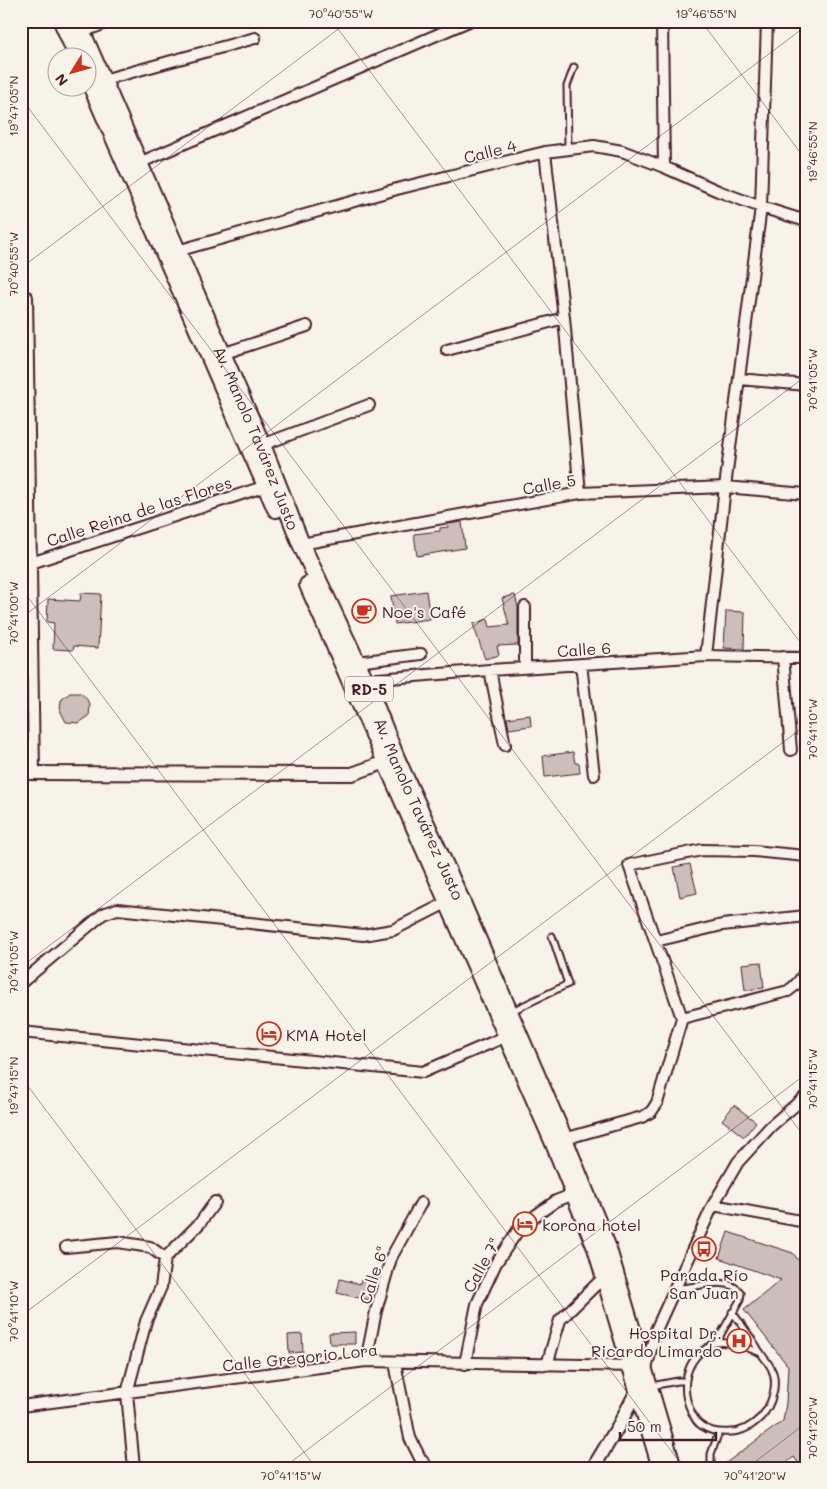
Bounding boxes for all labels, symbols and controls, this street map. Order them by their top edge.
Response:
text: 70°40'55"W [309,5,373,21]
text: 19°46'55"N [675,5,737,21]
north arrow [48,48,98,98]
text: N [50,70,72,90]
text: 19°47'05"N [5,76,21,136]
text: 19°46'55"N [804,121,820,183]
street label: Calle 4 [461,134,519,168]
text: 70°40'55"W [5,232,21,296]
street label: Av. Manolo Tavárez Justo [210,343,305,533]
text: 70°41'05"W [804,349,820,411]
street label: Calle 5 [521,469,577,499]
street label: Calle Reina de las Flores [44,471,234,551]
text: 70°41'00"W [5,581,21,645]
cafe icon: Noe's Café [351,598,377,624]
place label: Noe's Café [382,601,467,622]
street label: Calle 6 [556,637,612,661]
road number: RD-5 [345,676,393,702]
text: 70°41'10"W [804,698,820,760]
street label: Av. Manolo Tavárez Justo [370,714,470,903]
text: 70°41'05"W [5,931,21,993]
hotel icon: KMA Hotel [256,1021,282,1047]
place label: KMA Hotel [286,1024,367,1045]
text: 70°41'15"W [804,1049,820,1109]
text: 19°47'15"N [5,1057,21,1115]
hotel icon: korona hotel [512,1211,538,1237]
place label: korona hotel [542,1214,641,1235]
street label: Calle 7ª [458,1234,504,1296]
bus stop icon: Parada Río San Juan [691,1236,717,1262]
street label: Calle 6ª [354,1243,392,1307]
place label: Parada Río San Juan [660,1264,748,1303]
text: 70°41'10"W [5,1280,21,1342]
place label: Hospital Dr. Ricardo Limardo [591,1322,722,1361]
hospital icon: Hospital Dr. Ricardo Limardo [726,1328,752,1354]
street label: Calle Gregorio Lora [221,1338,379,1376]
text: 70°41'20"W [804,1397,820,1459]
scale bar [620,1409,716,1441]
text: 50 m [627,1416,662,1436]
text: 70°41'15"W [261,1467,321,1483]
text: 70°41'20"W [724,1467,786,1483]

